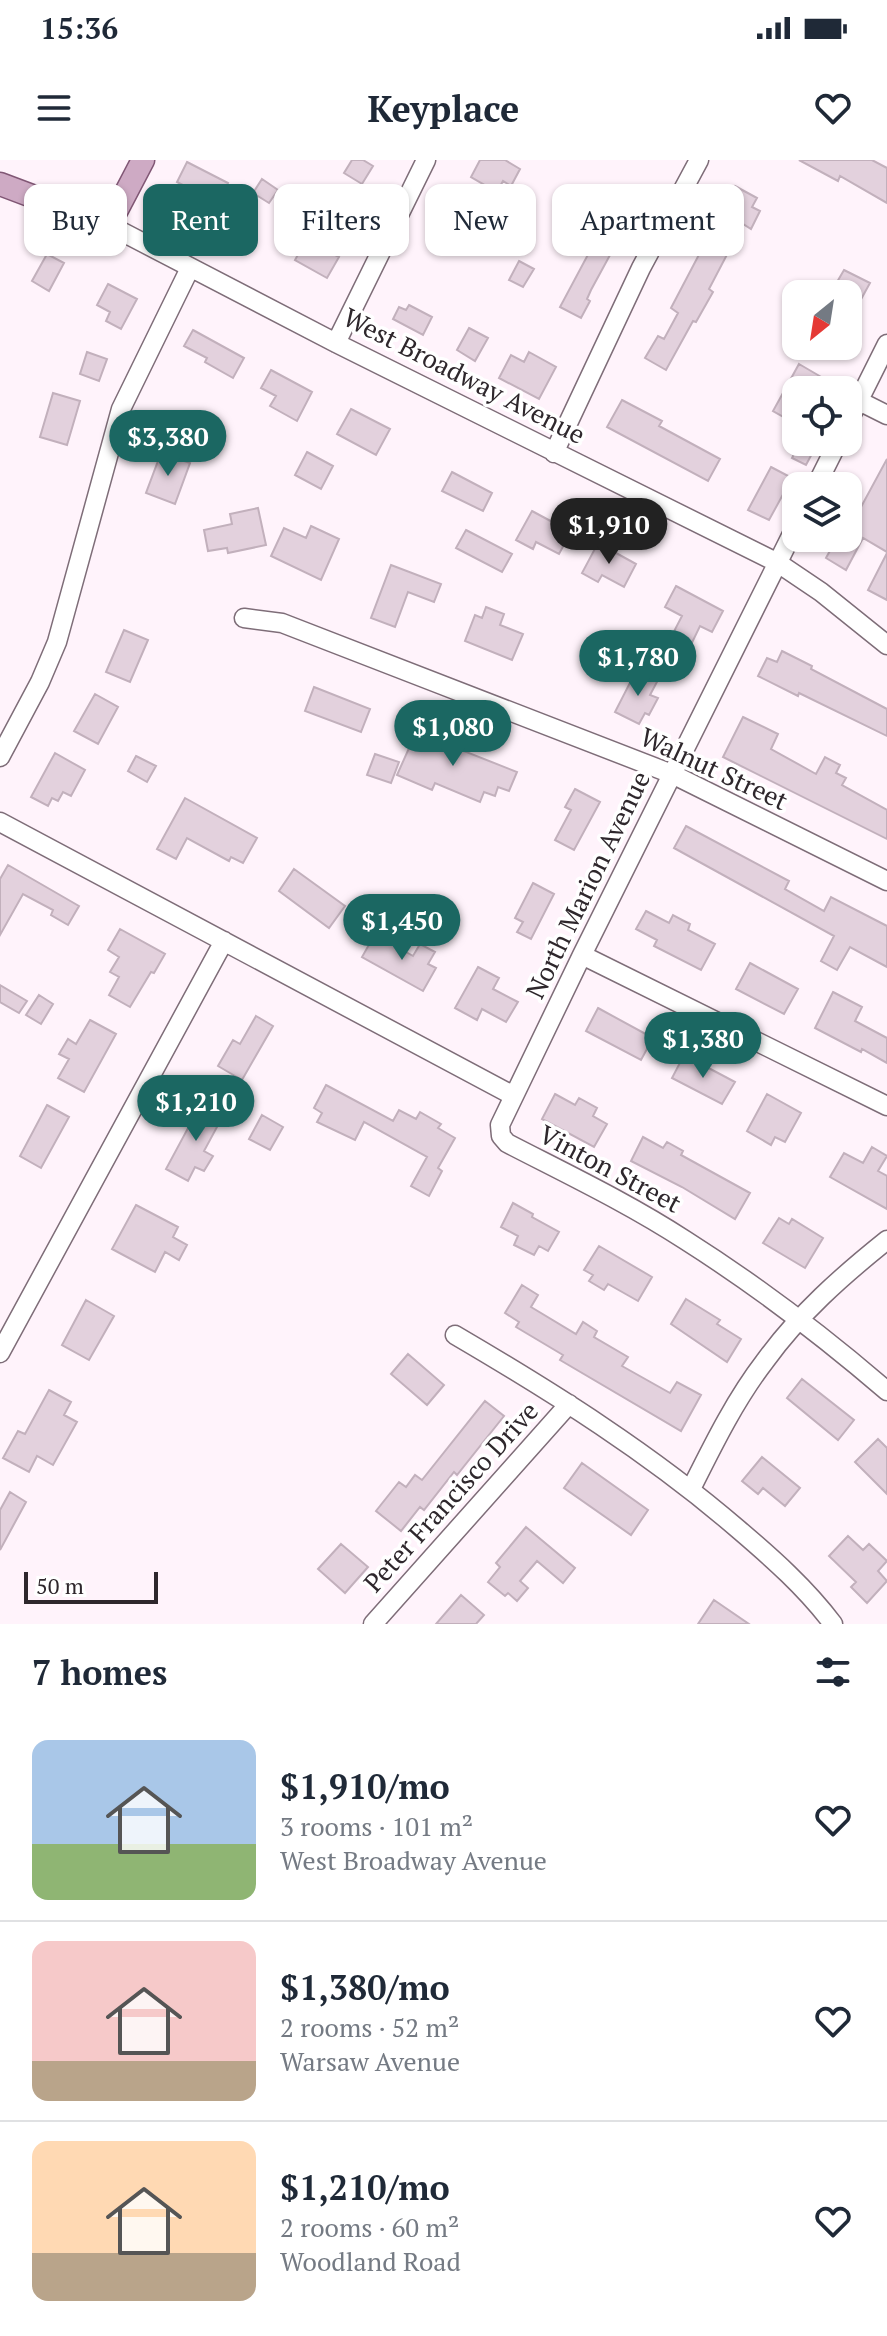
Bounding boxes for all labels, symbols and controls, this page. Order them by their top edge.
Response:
text: 15:36 [40,8,118,48]
text: Keyplace [368,85,519,132]
icon: menu [32,86,76,130]
icon: heart [811,86,855,130]
chip: Buy [24,184,127,256]
chip: Rent [143,184,258,256]
chip: Filters [274,184,409,256]
chip: New [425,184,536,256]
chip: Apartment [552,184,744,256]
north arrow [782,280,862,360]
map controls [782,280,862,552]
street label: West Broadway Avenue [338,299,591,451]
button: locate [782,376,862,456]
pin: $3,380 [103,410,233,478]
text: $3,380 [127,419,209,453]
button: layers [782,472,862,552]
pin: $1,910 [544,498,674,566]
text: $1,910 [568,507,650,541]
pin: $1,780 [573,630,703,698]
text: $1,780 [597,639,679,673]
pin: $1,080 [388,700,518,768]
text: $1,080 [412,709,494,743]
street label: Walnut Street [635,719,794,817]
street label: North Marion Avenue [517,765,657,1004]
pin: $1,450 [337,894,467,962]
text: $1,450 [361,903,443,937]
pin: $1,380 [638,1012,768,1080]
text: $1,380 [662,1021,744,1055]
pin: $1,210 [131,1075,261,1143]
text: $1,210 [155,1084,237,1118]
street label: Vinton Street [534,1116,688,1220]
street label: Peter Francisco Drive [356,1394,545,1599]
scale bar [24,1568,158,1604]
text: 50 m [36,1571,84,1600]
text: 7 homes [32,1650,167,1695]
icon: filters [811,1650,855,1694]
text: $1,910/mo [280,1764,450,1809]
icon: home [96,1772,192,1868]
icon: heart [811,1798,855,1842]
text: 3 rooms · 101 m² [280,1809,473,1843]
text: West Broadway Avenue [280,1843,547,1877]
text: $1,380/mo [280,1965,450,2010]
icon: home [96,1973,192,2069]
icon: heart [811,1999,855,2043]
text: 2 rooms · 52 m² [280,2010,459,2044]
text: Warsaw Avenue [280,2044,460,2078]
text: $1,210/mo [280,2165,450,2210]
icon: home [96,2173,192,2269]
icon: heart [811,2199,855,2243]
text: 2 rooms · 60 m² [280,2210,459,2244]
text: Woodland Road [280,2244,461,2278]

